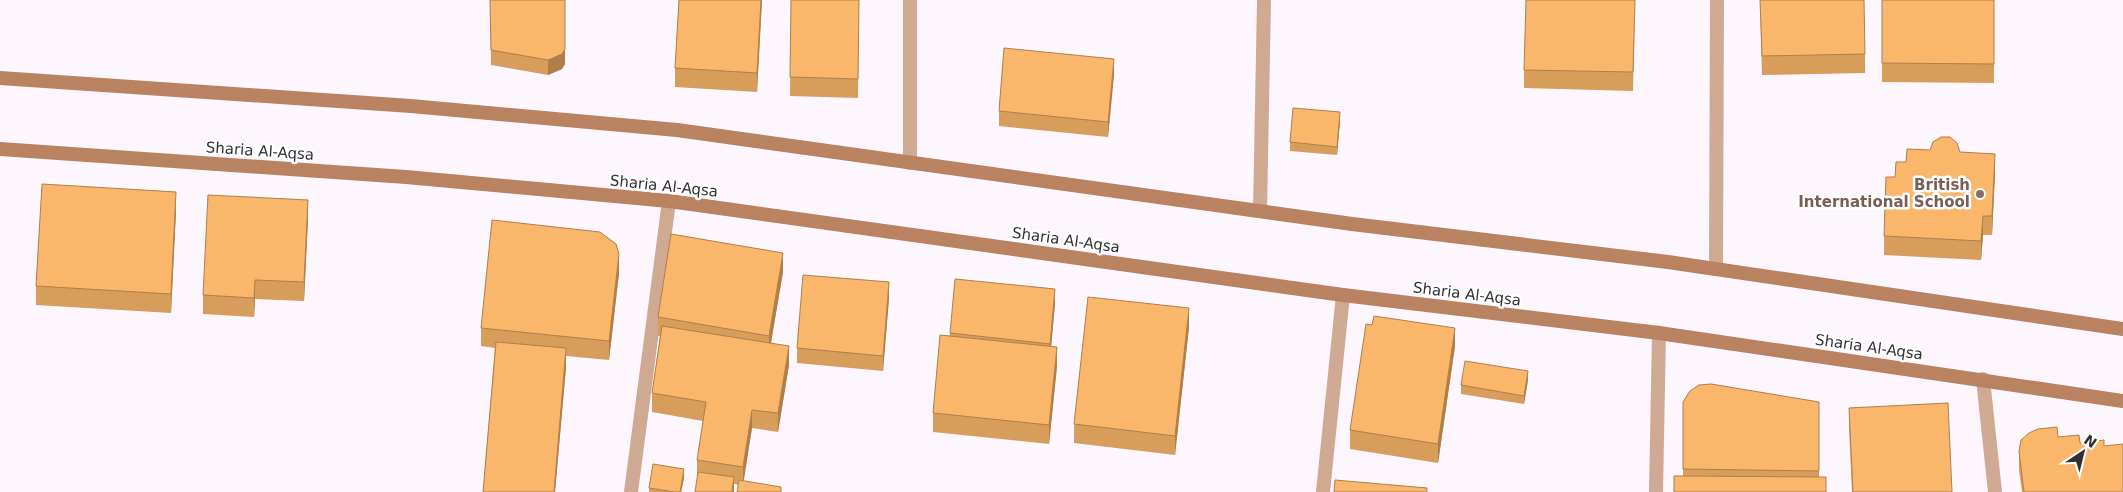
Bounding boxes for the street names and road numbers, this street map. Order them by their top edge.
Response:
street label: Sharia Al-Aqsa [205,138,315,164]
street label: Sharia Al-Aqsa [609,171,719,201]
street label: Sharia Al-Aqsa [1011,224,1121,256]
street label: Sharia Al-Aqsa [1412,278,1522,310]
street label: Sharia Al-Aqsa [1814,331,1924,363]

